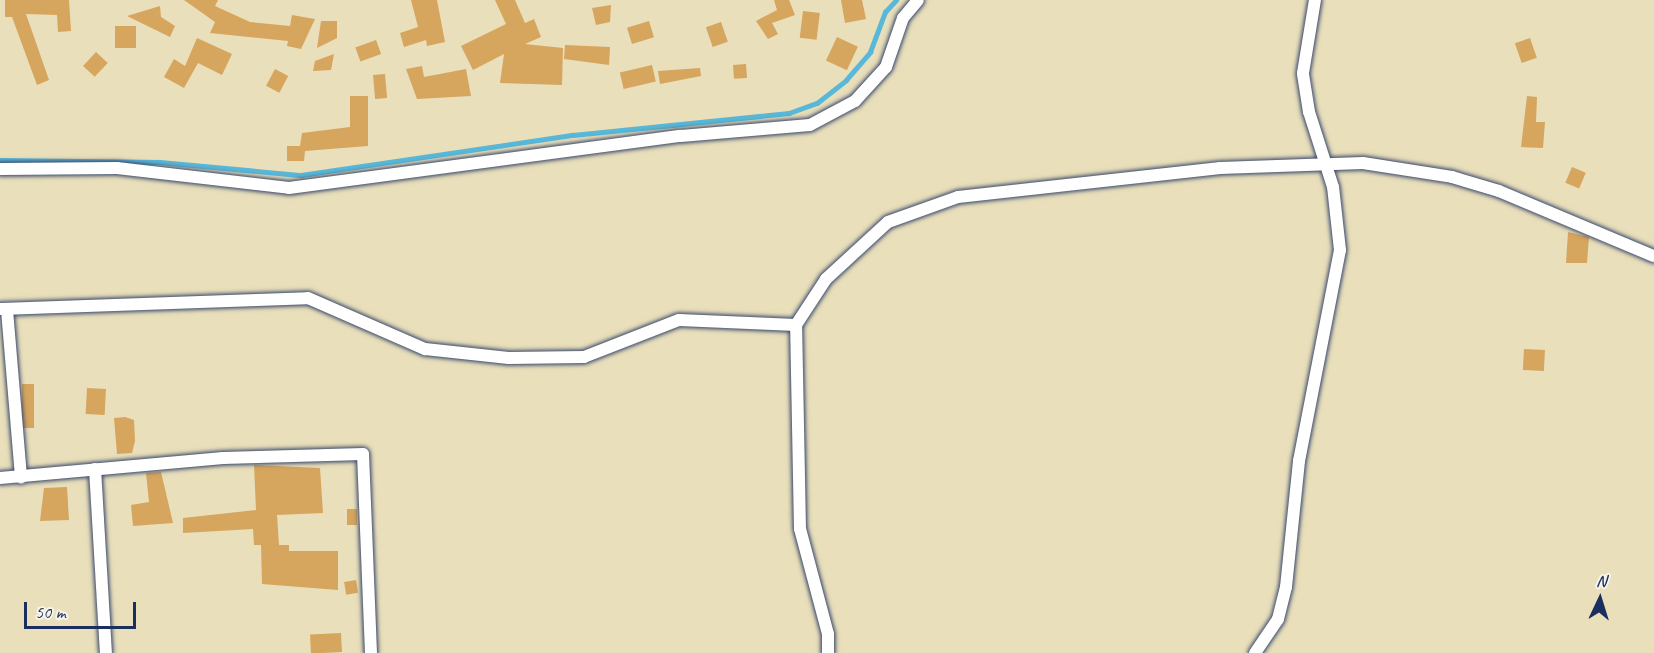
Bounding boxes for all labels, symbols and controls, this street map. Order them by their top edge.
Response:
north arrow [1570,569,1630,629]
text: N [1596,571,1607,591]
scale bar [27,590,140,628]
text: 50 m [35,601,66,623]

